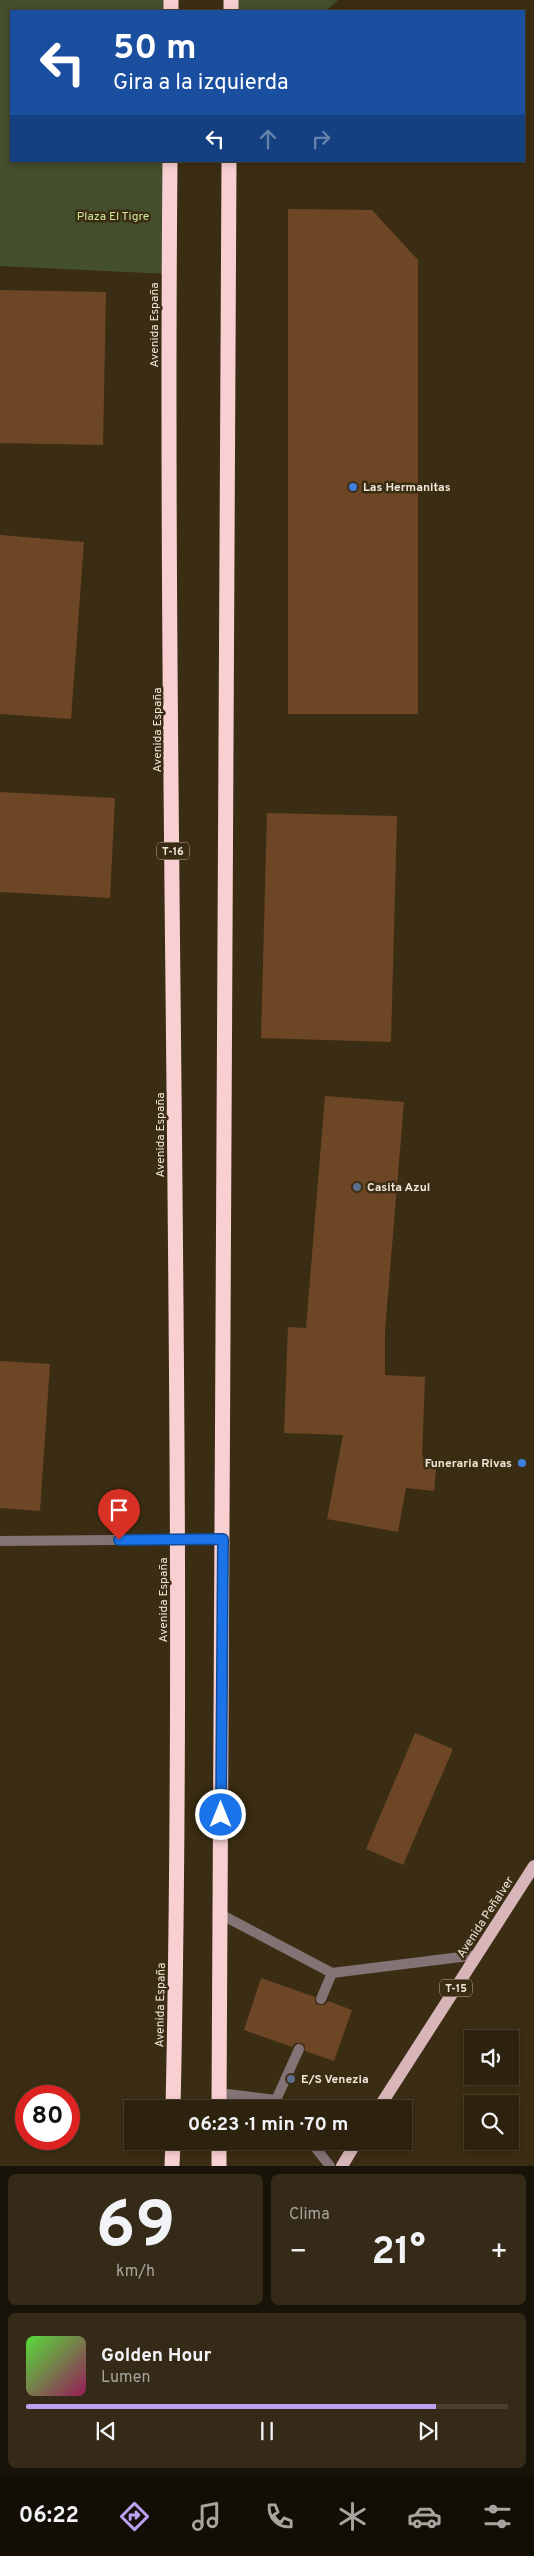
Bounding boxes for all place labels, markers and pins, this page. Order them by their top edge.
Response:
place label: Las Hermanitas [363,480,451,496]
marker: Las Hermanitas [347,481,359,493]
place label: Casita Azul [367,1180,430,1196]
marker: Casita Azul [351,1181,363,1193]
place label: Funeraria Rivas [425,1456,512,1472]
marker: Funeraria Rivas [516,1457,528,1469]
pin [98,1489,140,1540]
place label: E/S Venezia [301,2072,369,2088]
marker: E/S Venezia [285,2073,297,2085]

